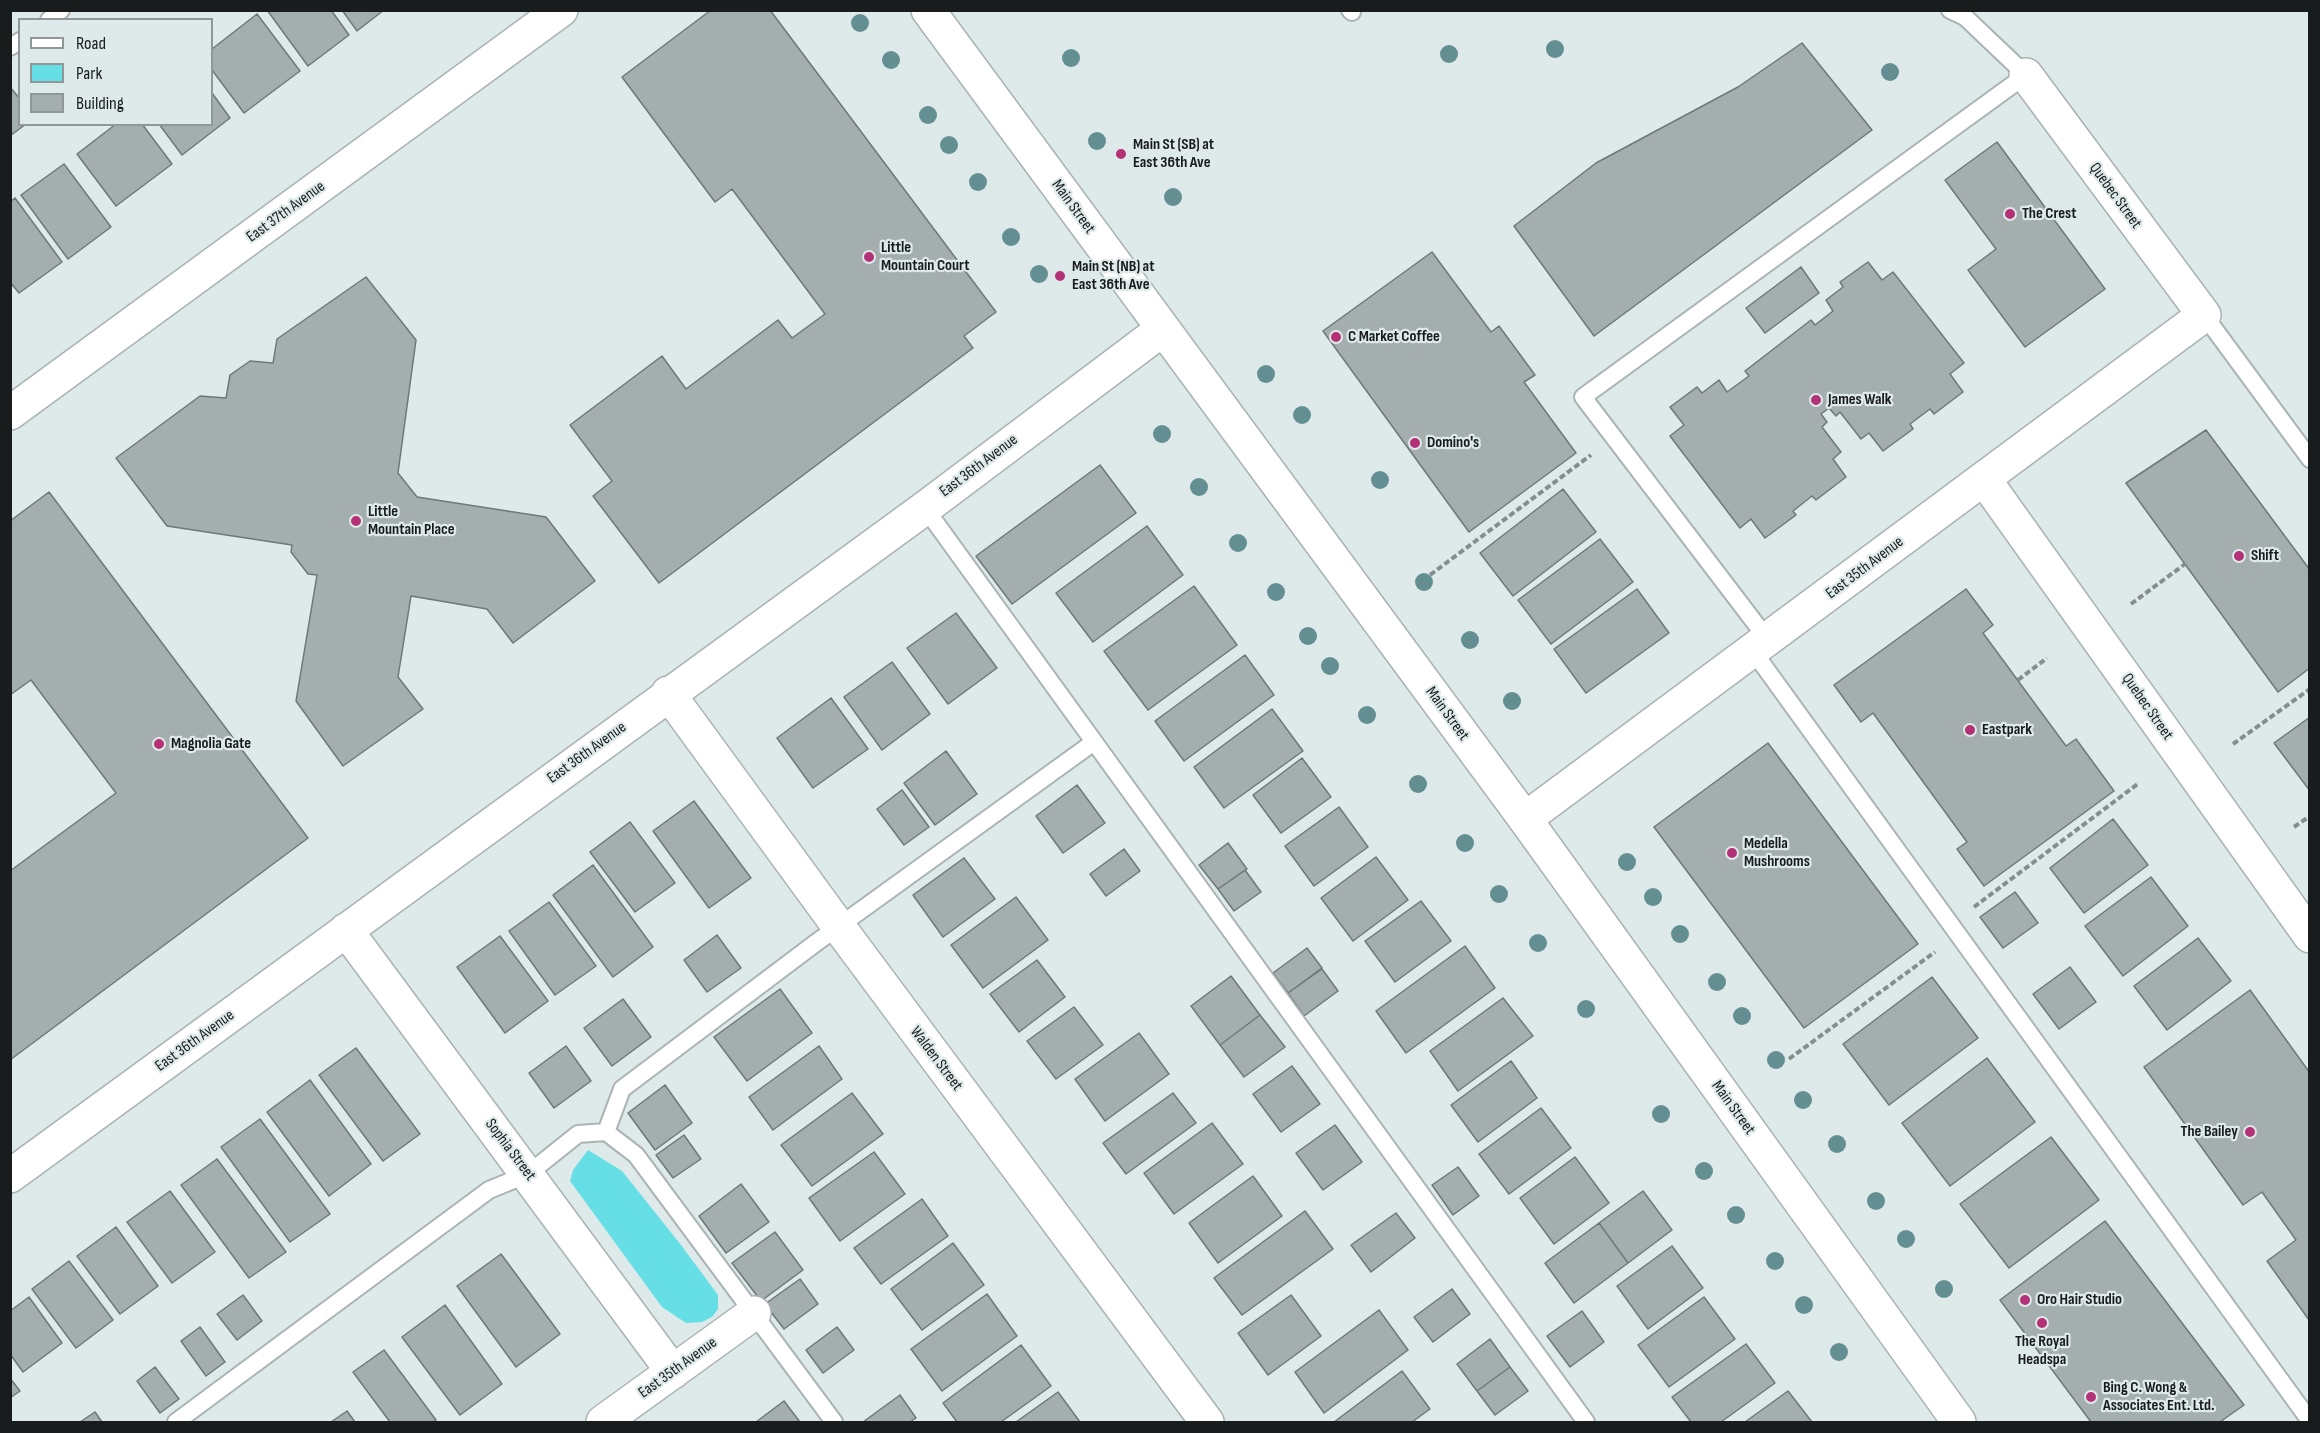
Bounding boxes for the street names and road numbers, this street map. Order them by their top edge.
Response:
street label: Quebec Street [2085,159,2145,233]
street label: Main Street [1047,176,1099,238]
street label: East 37th Avenue [243,177,329,247]
street label: East 36th Avenue [936,430,1022,502]
street label: East 35th Avenue [1822,533,1908,603]
street label: Quebec Street [2117,670,2177,744]
street label: Main Street [1421,683,1473,745]
street label: East 36th Avenue [544,718,630,788]
street label: East 36th Avenue [152,1006,238,1076]
street label: Walden Street [906,1023,966,1095]
street label: Main Street [1707,1077,1759,1139]
street label: Sophia Street [481,1115,539,1185]
street label: East 35th Avenue [635,1333,721,1403]

